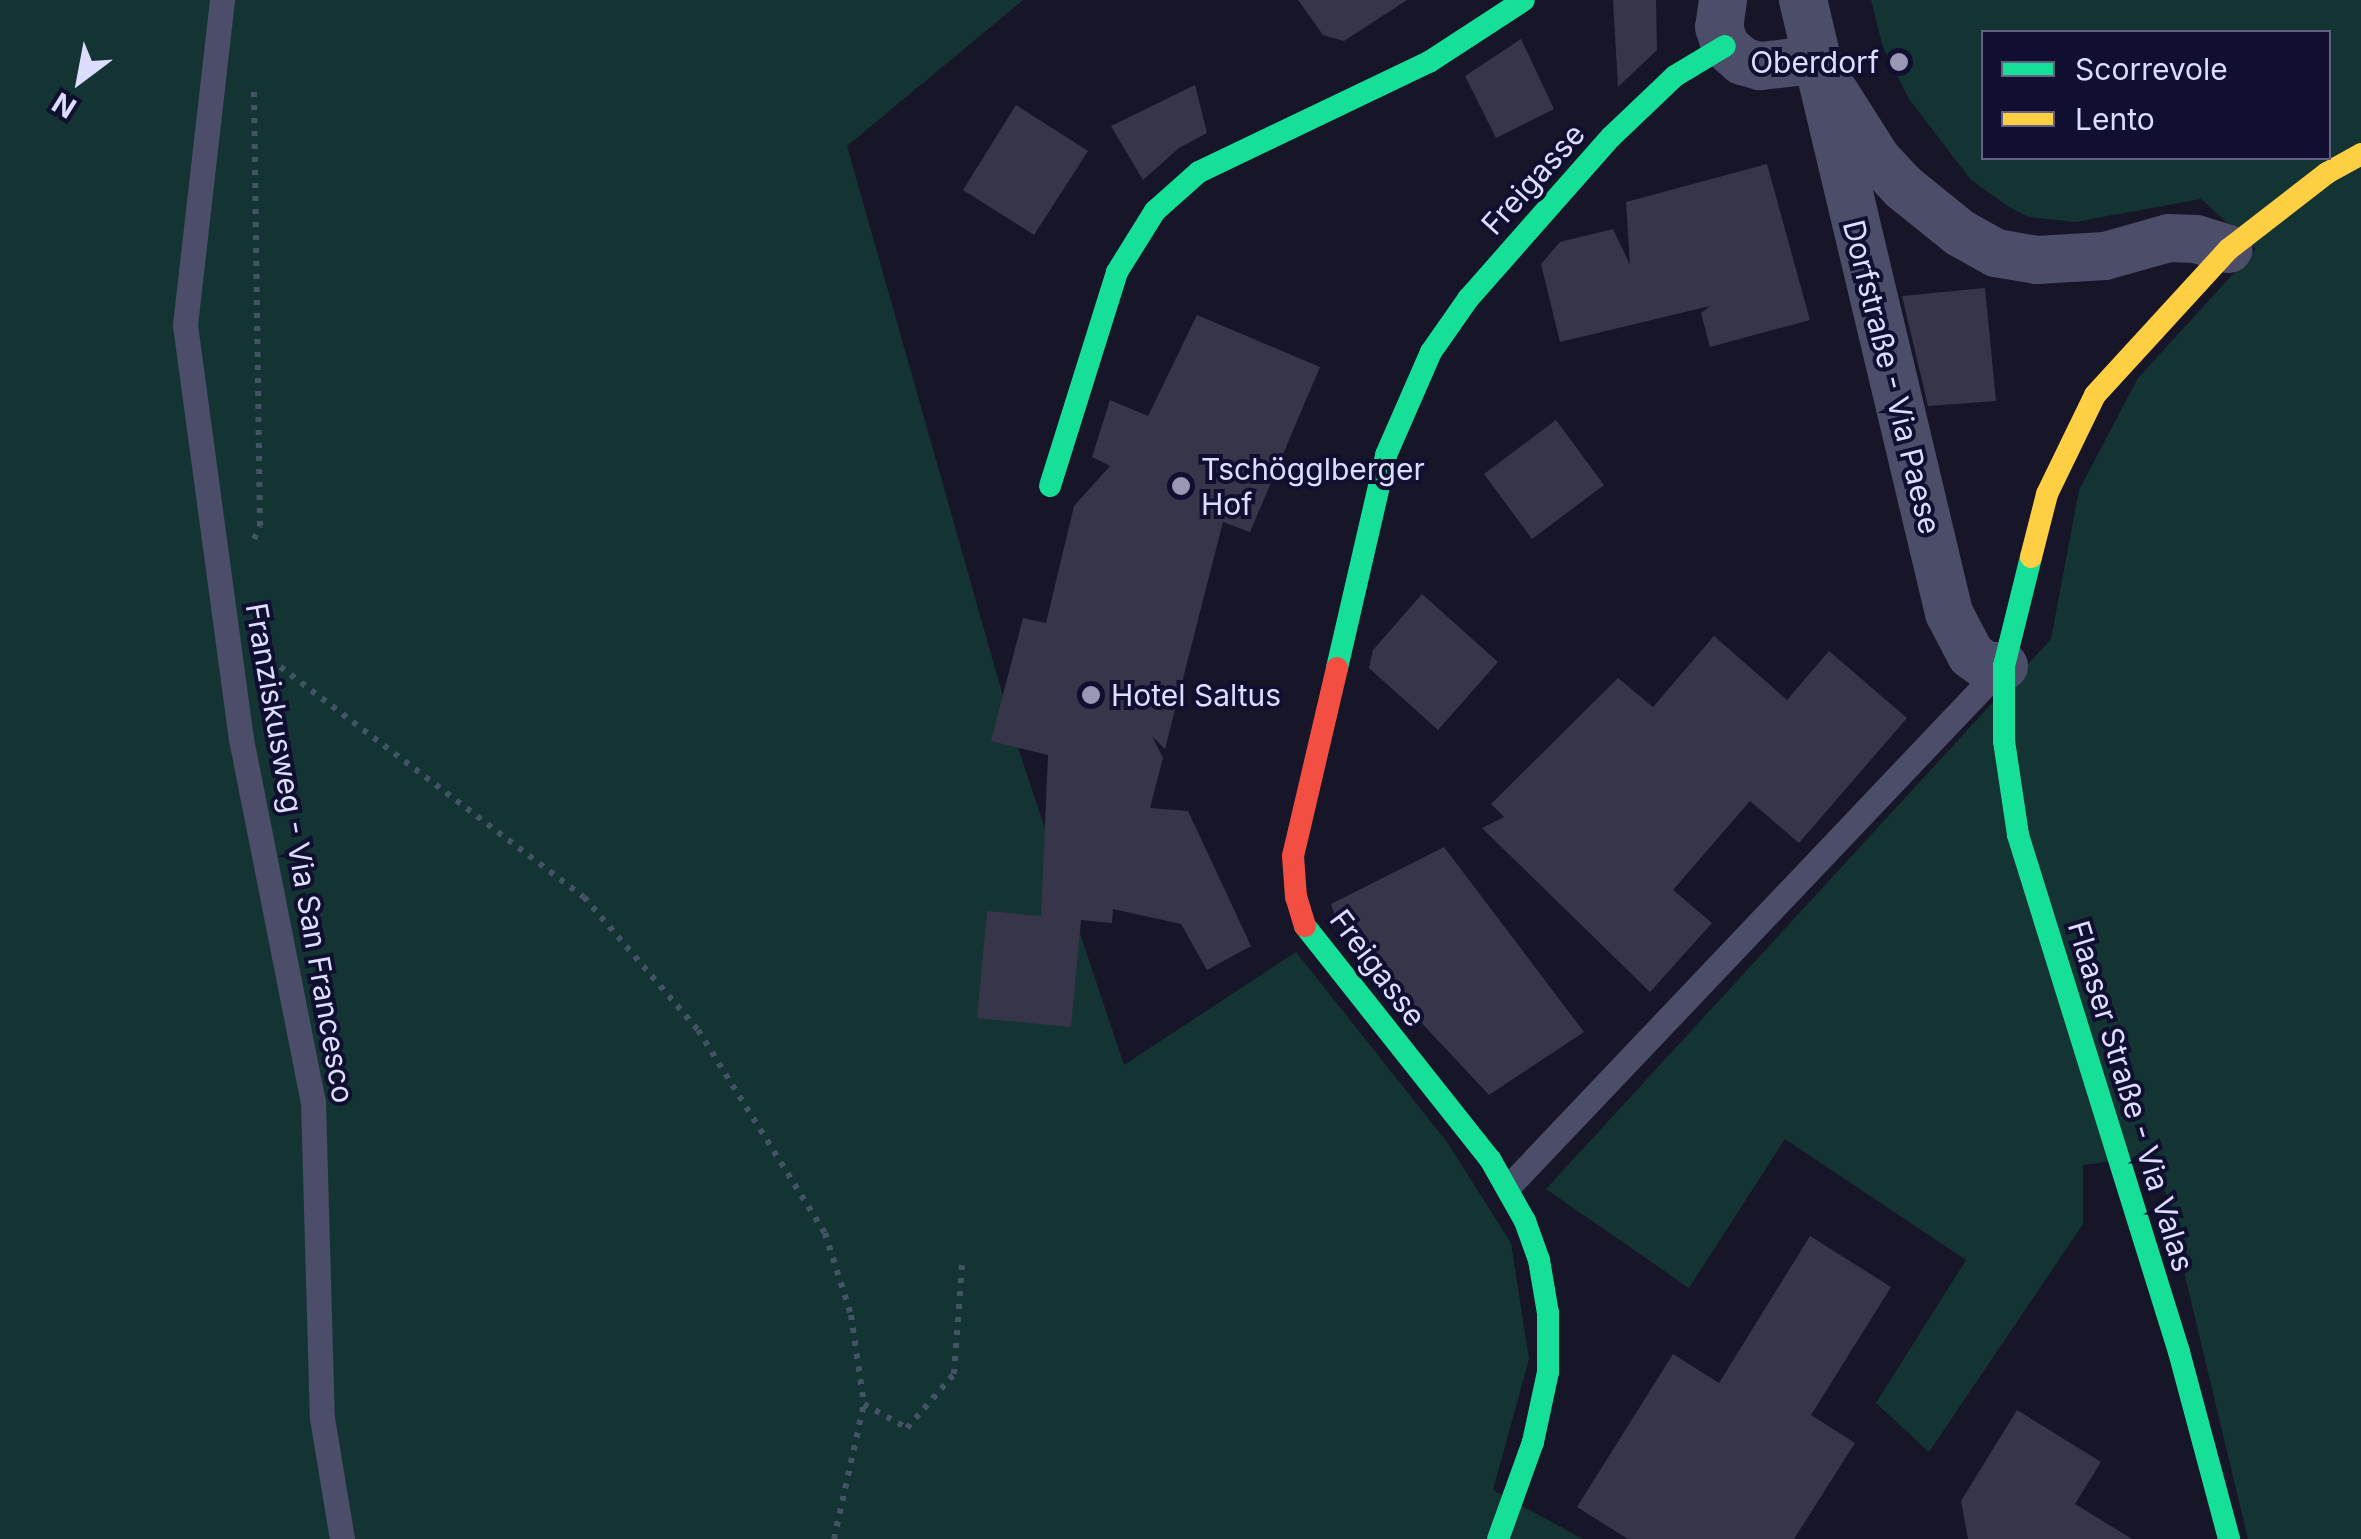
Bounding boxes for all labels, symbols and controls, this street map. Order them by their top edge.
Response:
north arrow [30,30,130,130]
legend [1981,30,2331,160]
place label: Oberdorf [1750,44,1879,80]
marker: Oberdorf [1888,51,1910,73]
text: Scorrevole [2075,51,2228,87]
text: N [46,85,82,126]
text: Lento [2075,101,2155,137]
street label: Freigasse [1474,116,1592,242]
street label: Dorfstraße - Via Paese [1836,216,1948,538]
place label: Tschögglberger Hof [1201,451,1425,522]
marker: Tschögglberger Hof [1170,475,1192,497]
street label: Franziskusweg - Via San Francesco [238,600,362,1106]
place label: Hotel Saltus [1111,677,1281,713]
marker: Hotel Saltus [1080,684,1102,706]
street label: Freigasse [1322,903,1434,1033]
street label: Flaaser Straße - Via Valas [2060,916,2202,1276]

